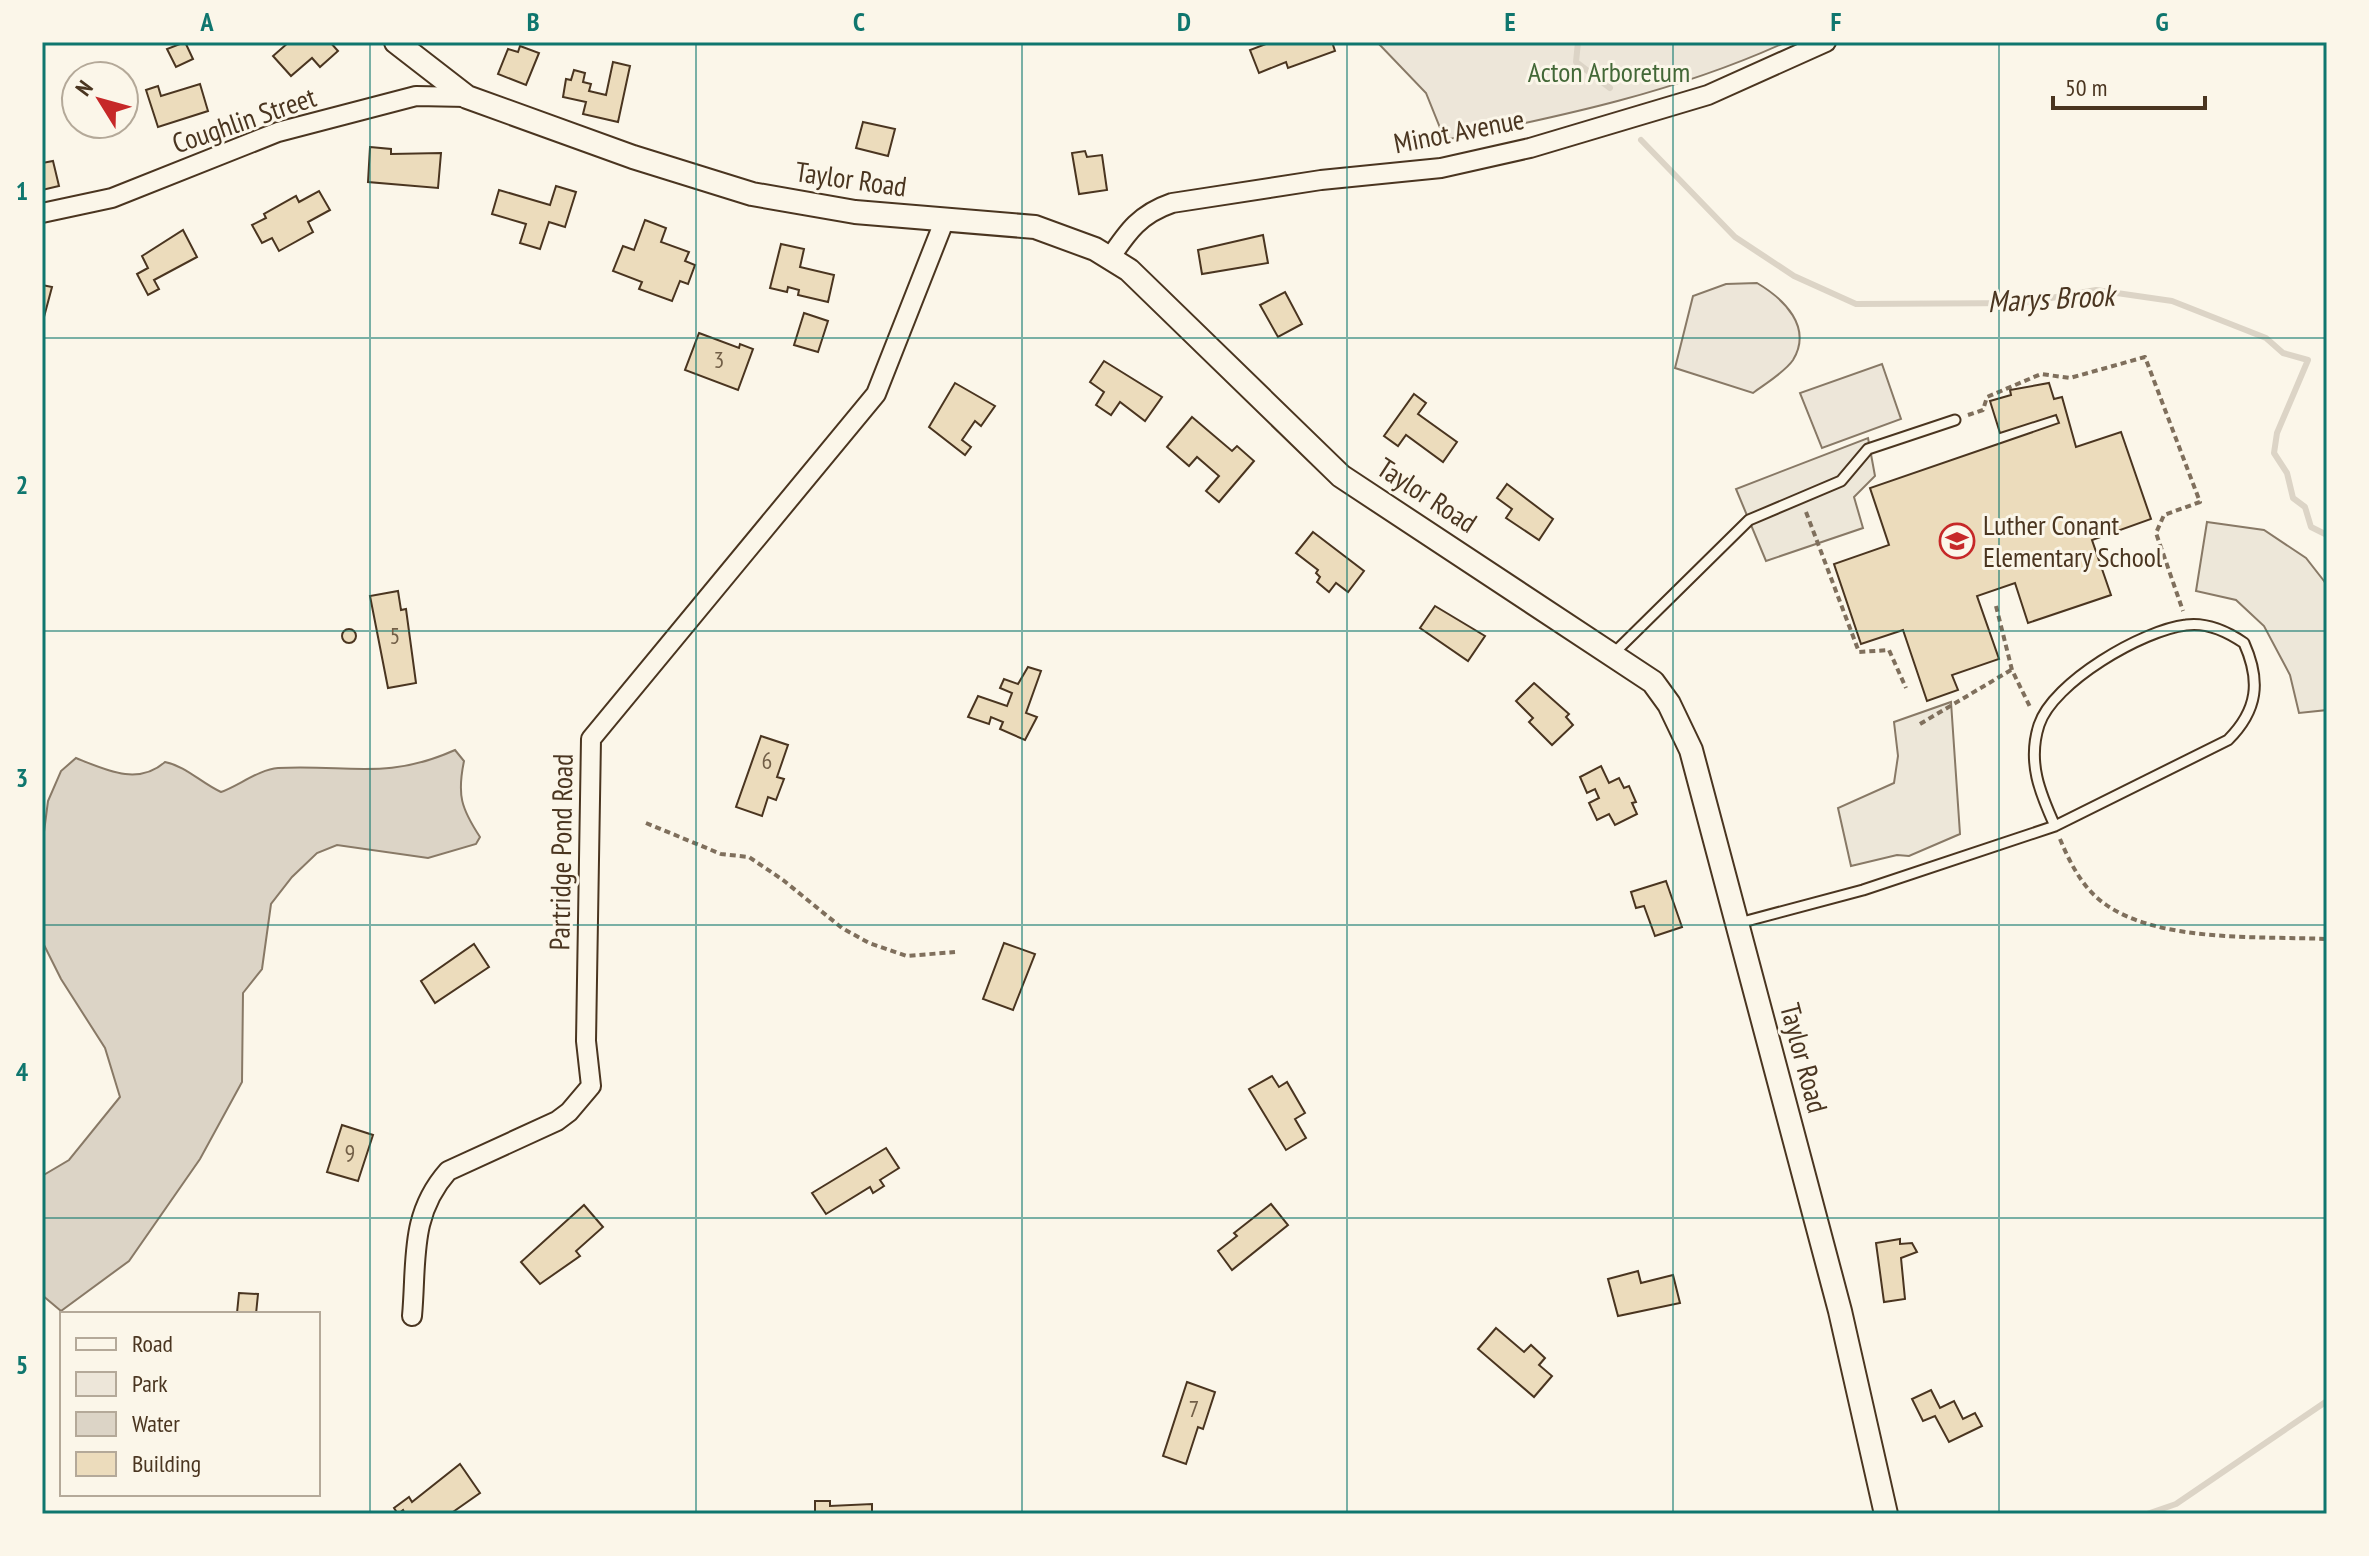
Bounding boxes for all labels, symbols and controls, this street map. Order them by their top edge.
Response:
text: A [199,5,214,38]
text: B [527,5,540,38]
text: C [853,5,865,38]
text: D [1177,5,1191,38]
text: E [1504,5,1516,38]
text: F [1831,5,1842,38]
text: G [2155,5,2169,38]
park label: Acton Arboretum [1528,53,1690,90]
north arrow [60,60,140,140]
scale bar [2053,60,2205,110]
text: 50 m [2065,72,2107,103]
text: N [69,75,99,101]
street label: Coughlin Street [167,78,321,161]
street label: Minot Avenue [1391,100,1527,161]
street label: Taylor Road [793,152,909,205]
text: 1 [16,174,28,207]
water label: Marys Brook [1986,275,2119,320]
house number: 3 [714,344,724,375]
street label: Taylor Road [1370,449,1484,541]
text: 2 [16,468,28,501]
place label: Luther Conant Elementary School [1983,506,2163,575]
school or university icon: Luther Conant Elementary School [1938,522,1976,560]
house number: 5 [390,620,400,651]
house number: 6 [762,745,772,776]
street label: Partridge Pond Road [540,753,581,951]
text: 3 [16,761,28,794]
street label: Taylor Road [1772,999,1837,1117]
text: 4 [16,1055,29,1088]
house number: 9 [345,1137,355,1168]
legend [60,1312,320,1496]
text: Road [132,1328,173,1359]
text: 5 [16,1348,28,1381]
text: Park [132,1368,168,1399]
house number: 7 [1189,1393,1199,1424]
text: Water [132,1408,180,1439]
text: Building [132,1448,201,1479]

